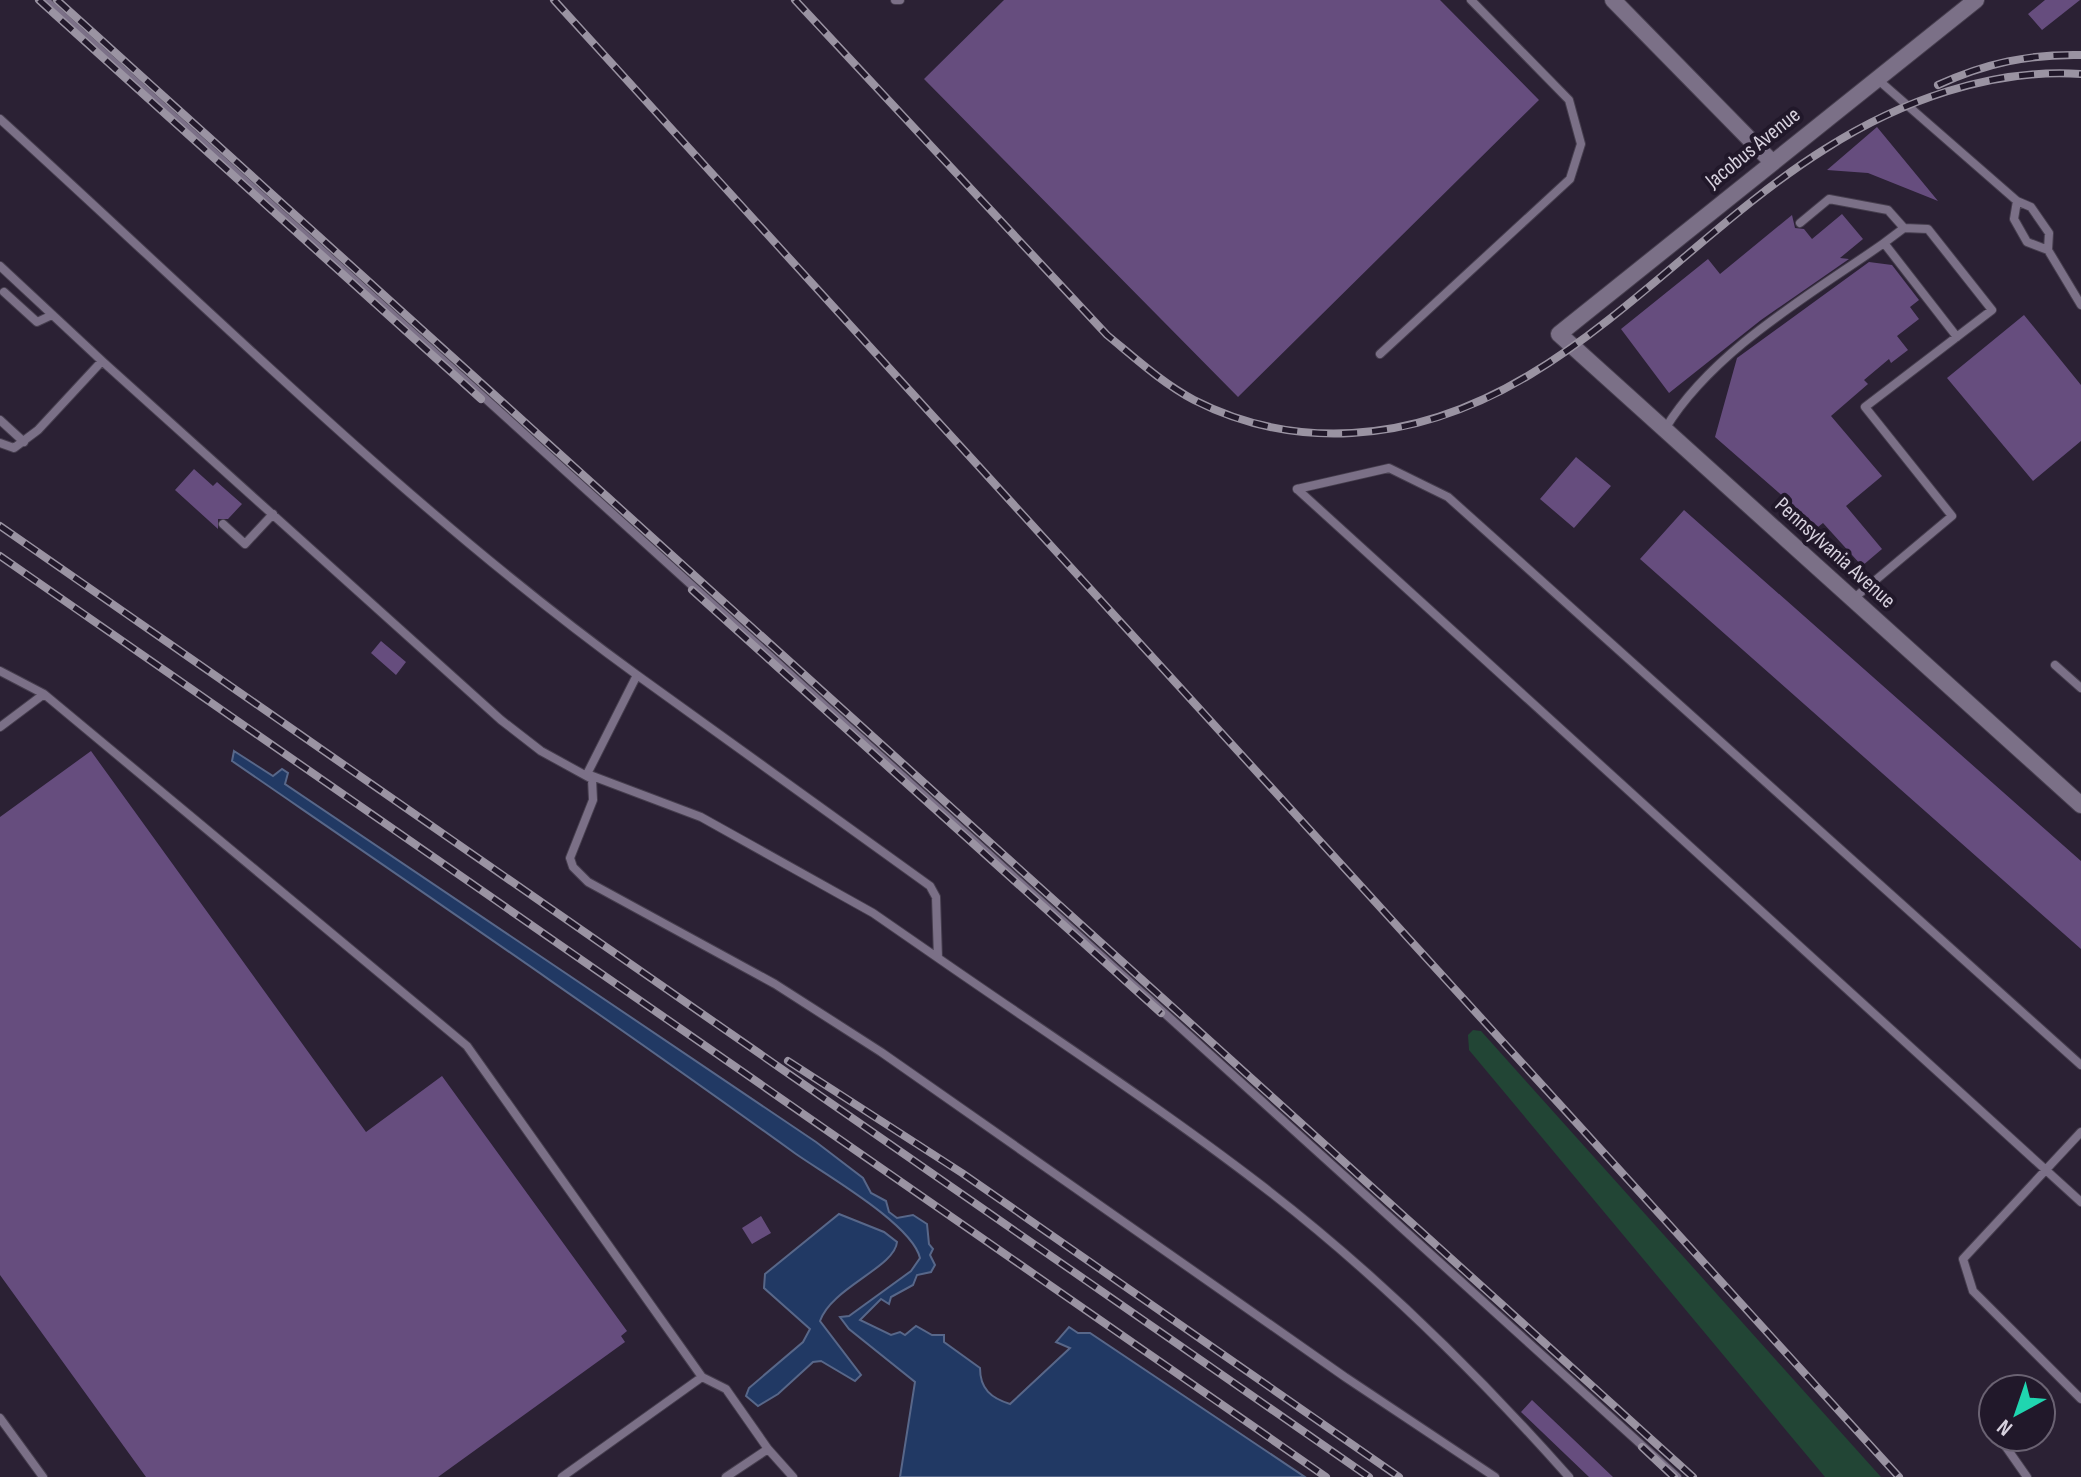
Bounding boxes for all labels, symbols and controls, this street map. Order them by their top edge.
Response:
street label: Jacobus Avenue [1699,102,1806,195]
street label: Pennsylvania Avenue [1769,492,1901,614]
north arrow [1977,1373,2057,1453]
text: N [1992,1413,2018,1441]

